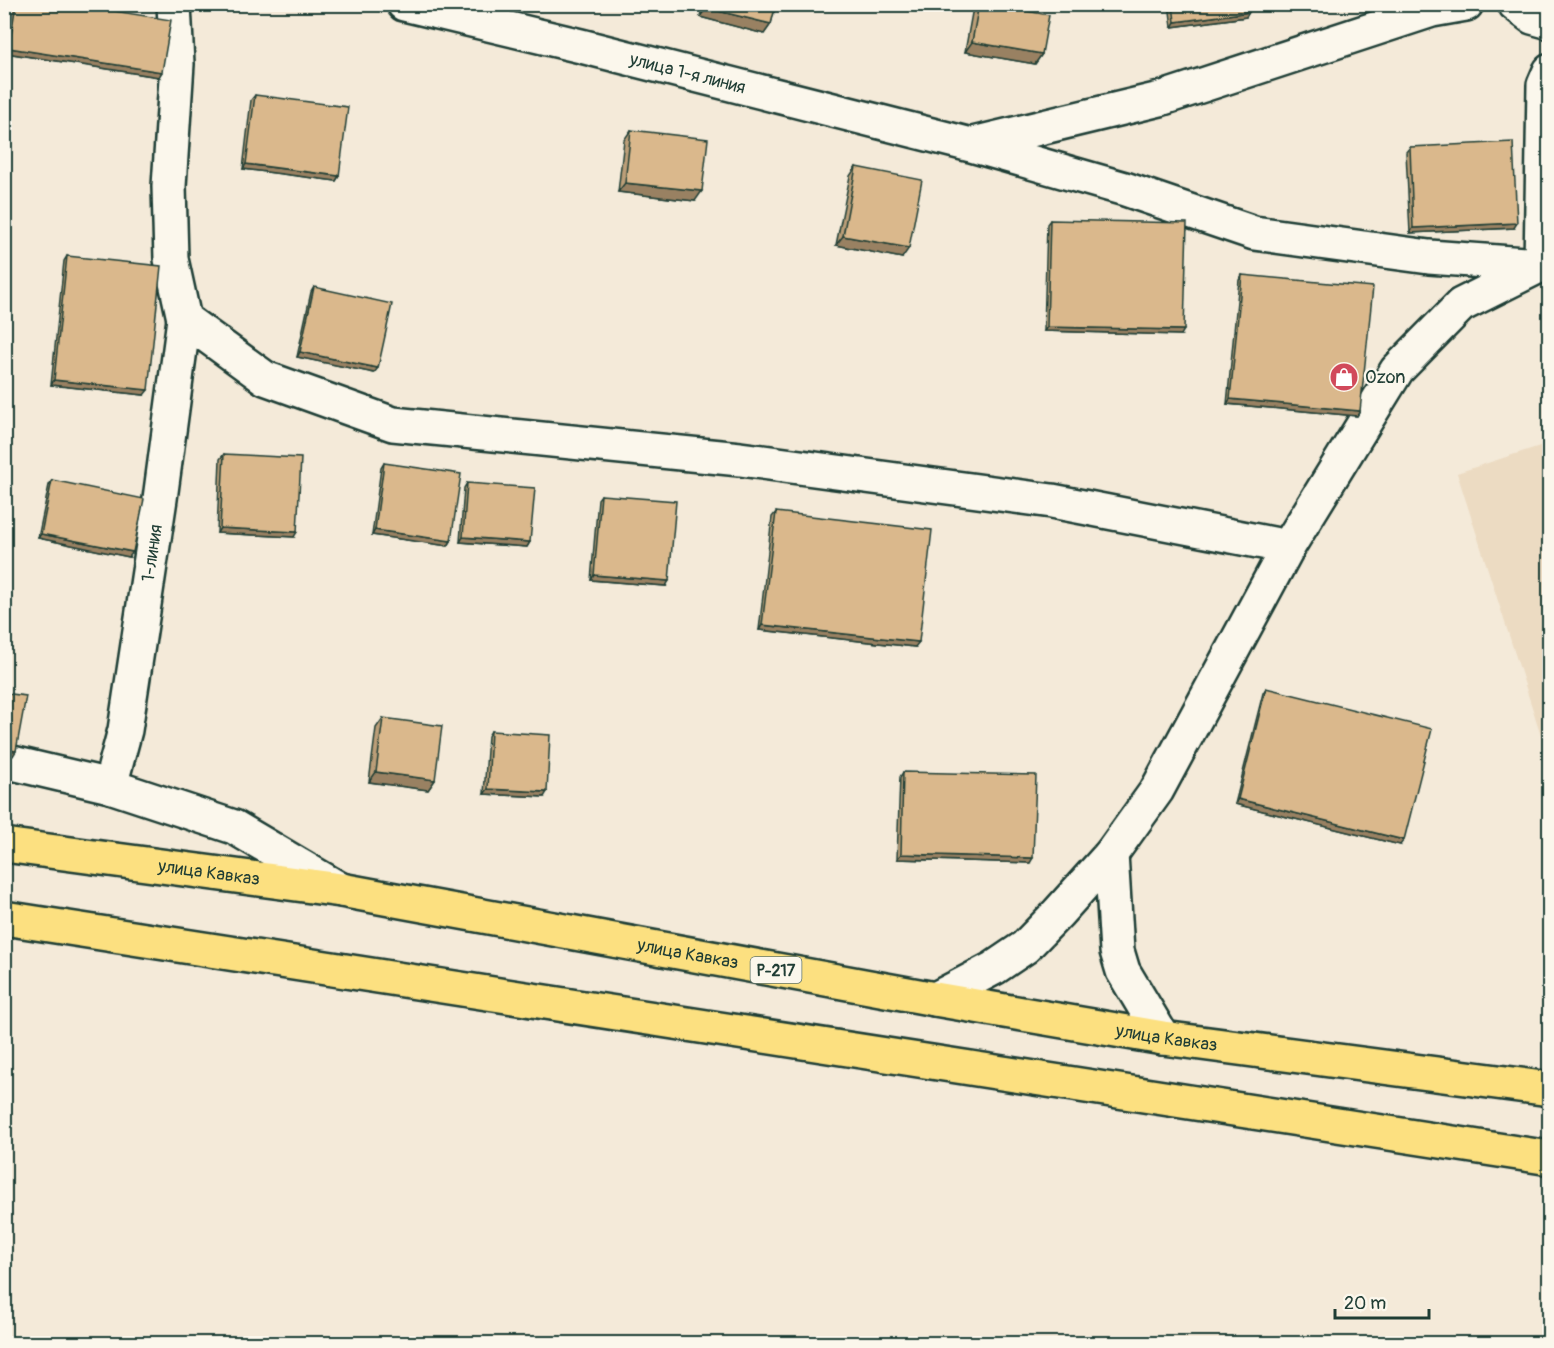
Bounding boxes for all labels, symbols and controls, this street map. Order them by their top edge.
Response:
street label: улица 1-я линия [626,48,748,99]
shop icon: Ozon [1328,361,1360,393]
place label: Ozon [1365,366,1405,389]
street label: 1-линия [137,523,168,583]
street label: улица Кавказ [156,855,262,891]
street label: улица Кавказ [635,933,741,975]
road number: Р-217 [750,957,802,983]
street label: улица Кавказ [1113,1019,1219,1057]
scale bar [1335,1282,1430,1320]
text: 20 m [1344,1292,1386,1315]

